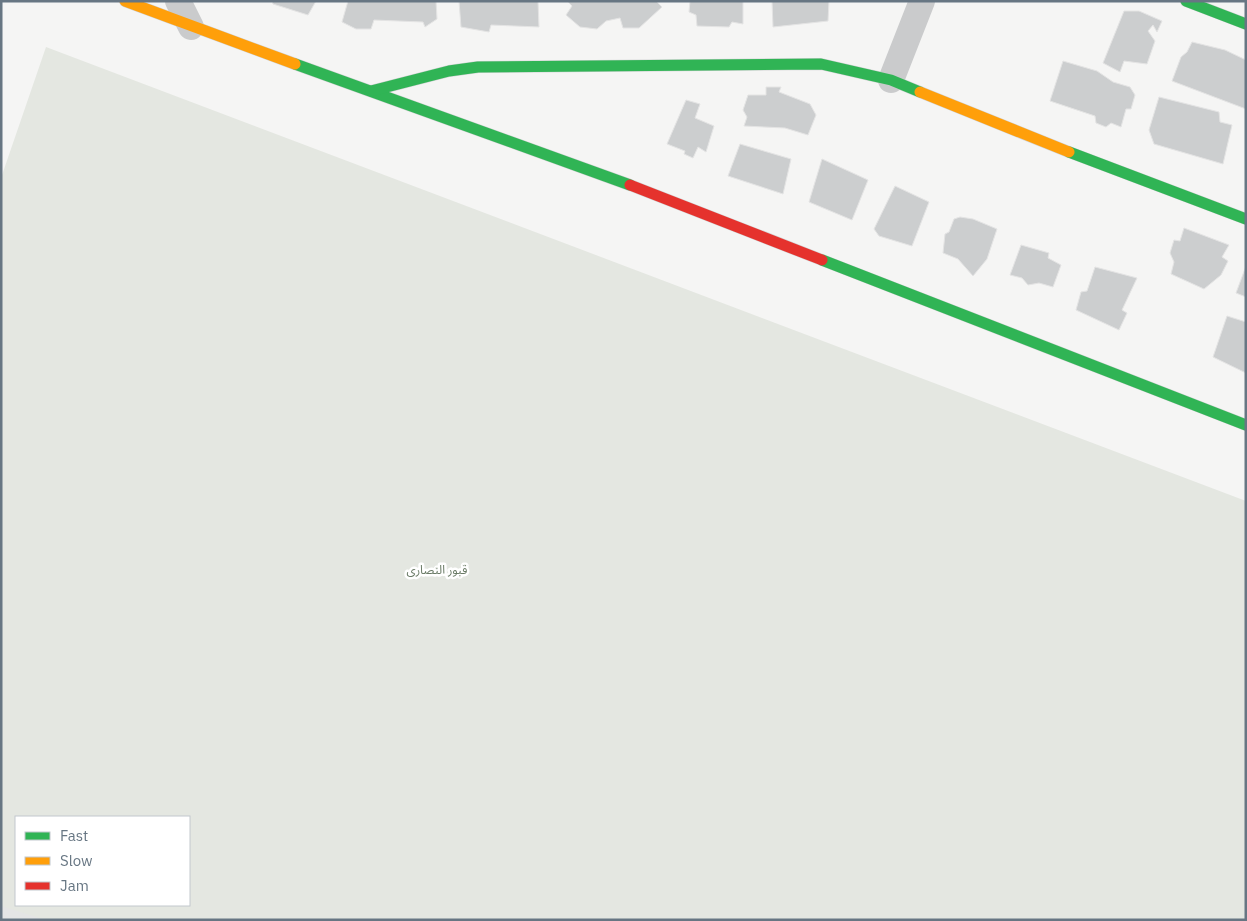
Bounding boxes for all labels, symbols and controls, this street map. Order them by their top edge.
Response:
park label: قبور النصارى [407,562,467,577]
legend [15,816,190,906]
text: Fast [60,826,88,845]
text: Slow [60,851,93,870]
text: Jam [60,876,89,895]

